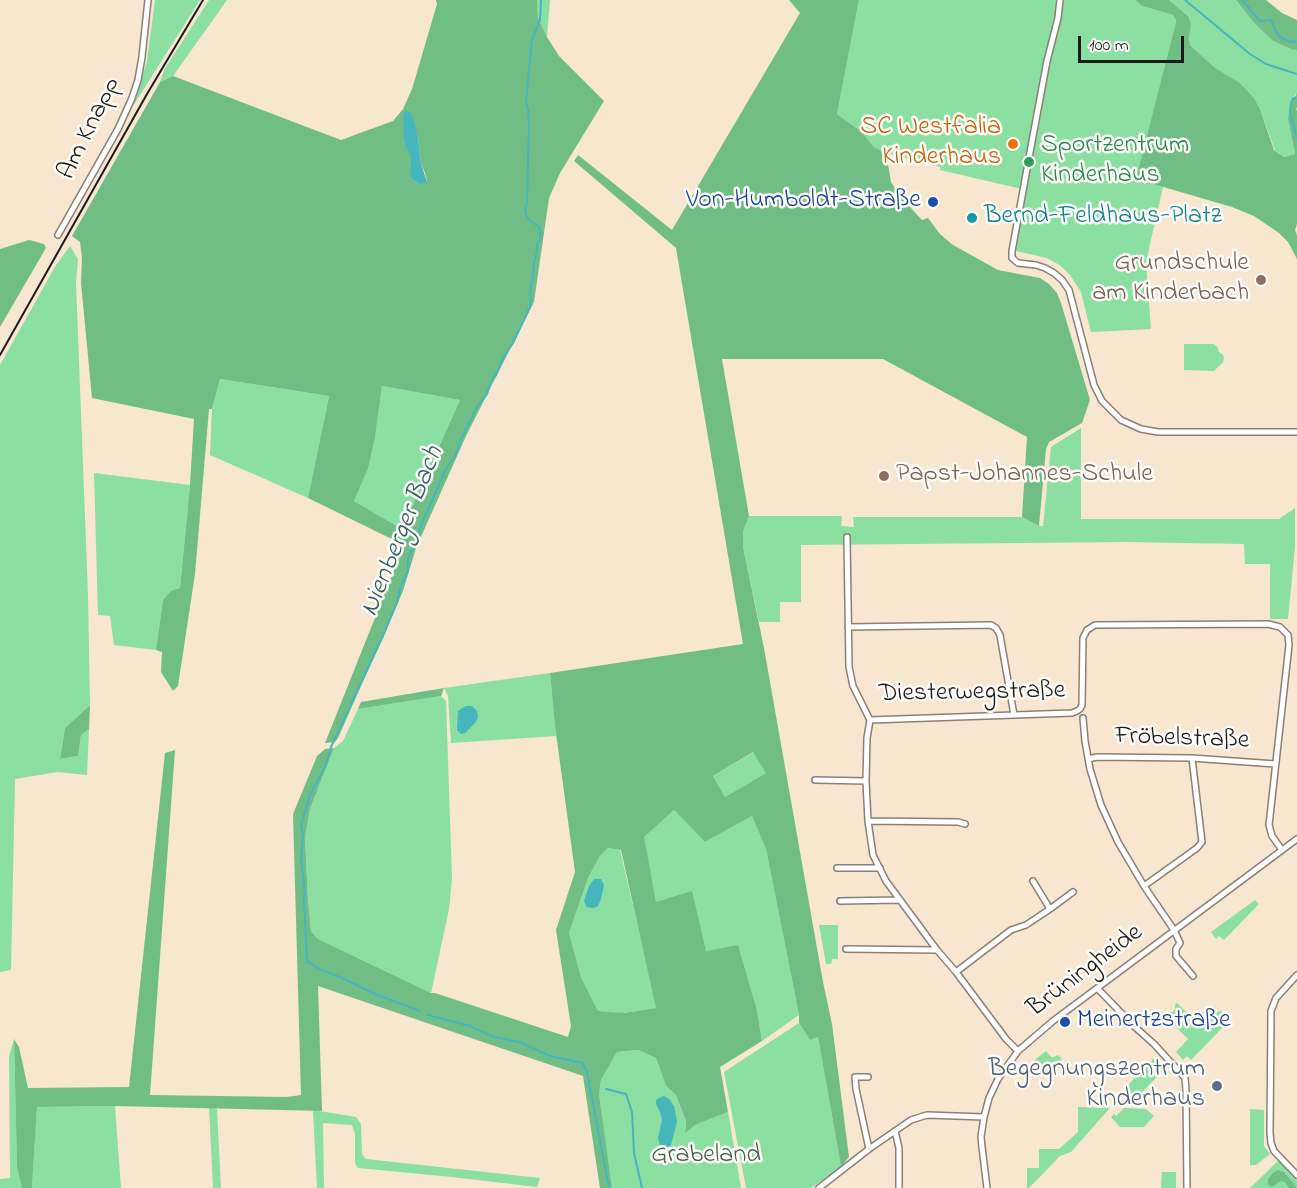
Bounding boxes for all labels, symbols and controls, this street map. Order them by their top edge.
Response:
scale bar [1081,24,1188,62]
text: 100 m [1089,33,1129,59]
street label: Am Knapp [53,73,129,185]
place label: SC Westfalia Kinderhaus [861,113,1001,174]
place label: Sportzentrum Kinderhaus [1041,131,1189,192]
marker: SC Westfalia Kinderhaus [1006,137,1020,151]
marker: Sportzentrum Kinderhaus [1022,155,1036,169]
place label: Von-Humboldt-Straße [686,186,921,218]
marker: Von-Humboldt-Straße [926,195,940,209]
place label: Bernd-Feldhaus-Platz [984,202,1222,234]
marker: Bernd-Feldhaus-Platz [965,211,979,225]
place label: Grundschule am Kinderbach [1092,249,1249,310]
marker: Grundschule am Kinderbach [1254,273,1268,287]
water label: Nienberger Bach [355,442,453,622]
place label: Papst-Johannes-Schule [896,460,1153,492]
marker: Papst-Johannes-Schule [877,469,891,483]
street label: Diesterwegstraße [878,677,1066,711]
street label: Fröbelstraße [1114,722,1250,758]
street label: Brüningheide [1022,919,1150,1025]
place label: Meinertzstraße [1077,1006,1231,1038]
marker: Meinertzstraße [1058,1015,1072,1029]
place label: Begegnungszentrum Kinderhaus [988,1055,1205,1116]
marker: Begegnungszentrum Kinderhaus [1210,1079,1224,1093]
park label: Grabeland [651,1141,761,1173]

